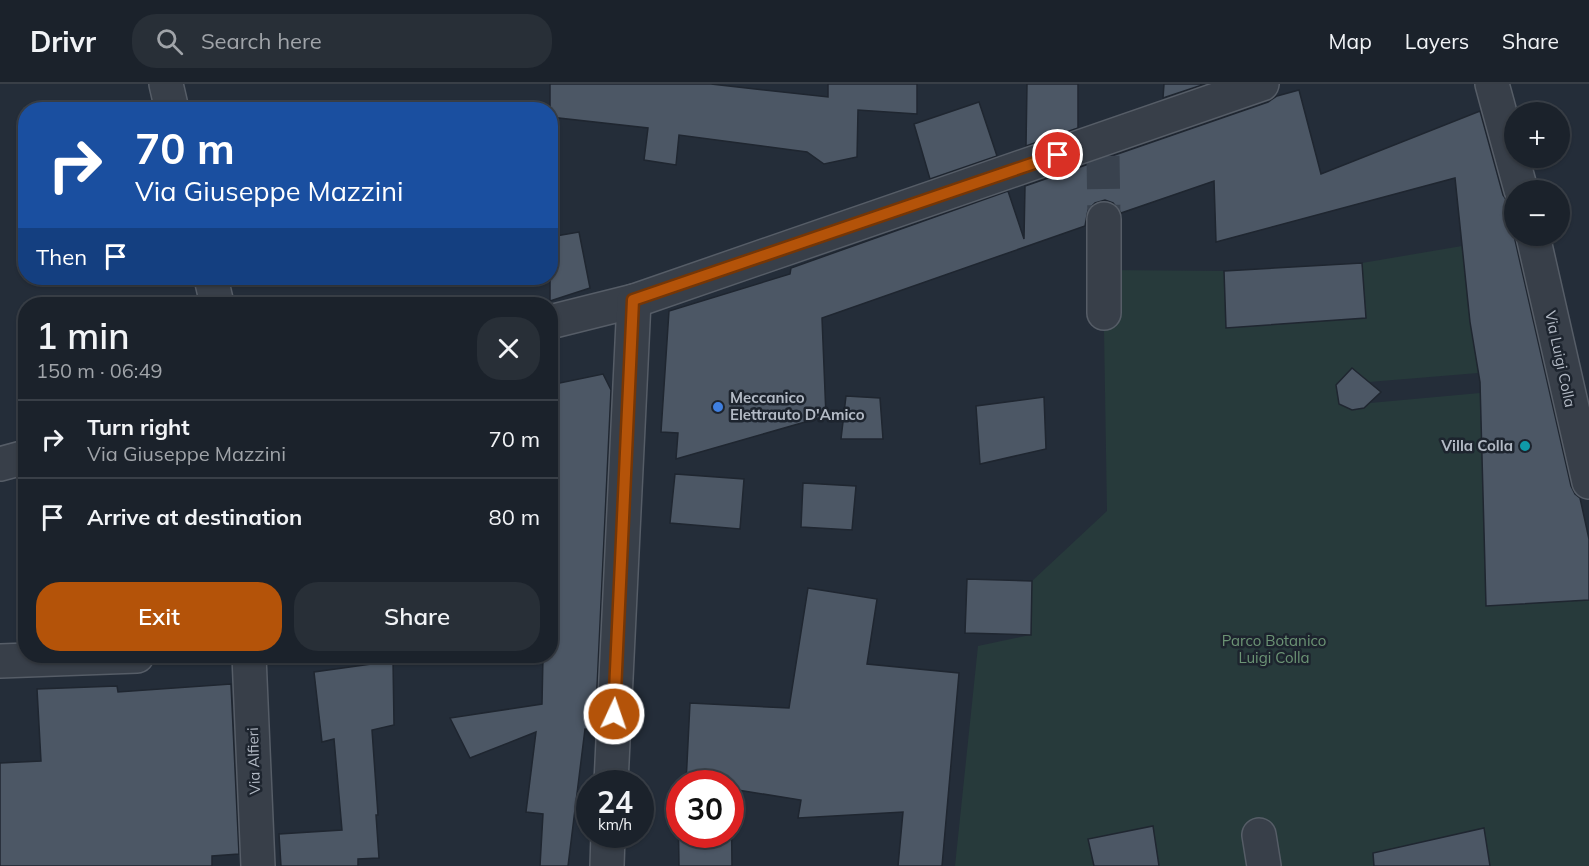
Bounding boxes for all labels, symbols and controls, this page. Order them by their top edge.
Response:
search box [132,14,552,68]
text: Drivr [30,24,96,59]
icon: search [153,25,186,58]
text: Search here [201,27,322,55]
text: Map [1329,28,1372,54]
text: Layers [1405,28,1469,54]
text: Share [1502,28,1559,54]
map controls [1504,102,1570,246]
button: + [1504,102,1570,168]
text: 70 m [135,122,235,175]
icon: right [36,126,114,204]
pin [1032,129,1083,180]
icon: arrive [1041,138,1074,171]
text: Via Giuseppe Mazzini [135,174,404,208]
button: − [1504,180,1570,246]
icon: arrive [99,240,132,273]
text: Then [36,243,87,271]
street label: Via Luigi Colla [1541,309,1580,409]
text: 1 min [36,313,130,358]
button: close [477,317,540,380]
text: 150 m · 06:49 [36,358,162,383]
place label: Meccanico Elettrauto D'Amico [730,388,865,424]
marker: Meccanico Elettrauto D'Amico [711,400,725,414]
text: Turn right [87,413,190,441]
icon: right [36,423,69,456]
text: 70 m [489,425,540,453]
place label: Villa Colla [1440,436,1513,455]
marker: Villa Colla [1518,439,1532,453]
text: Via Giuseppe Mazzini [87,441,286,466]
icon: arrive [36,501,69,534]
text: Arrive at destination [87,503,302,531]
text: 80 m [489,503,540,531]
button: Exit [36,582,282,651]
button: Share [294,582,540,651]
park label: Parco Botanico Luigi Colla [1222,631,1326,667]
position arrow [582,682,646,746]
street label: Via Alfieri [243,727,264,795]
speed limit sign: 30 [666,770,744,848]
text: 24 [597,783,633,821]
text: km/h [598,815,632,834]

